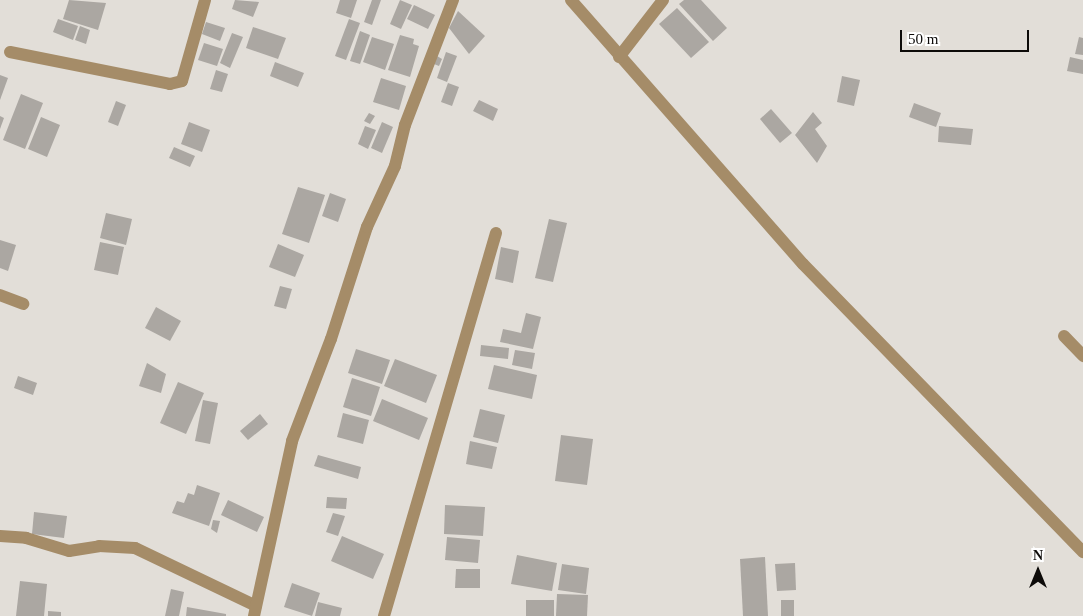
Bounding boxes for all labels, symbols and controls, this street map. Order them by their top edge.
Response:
scale bar [903,20,1032,52]
text: 50 m [908,31,938,47]
north arrow [1013,546,1063,596]
text: N [1033,548,1043,563]

